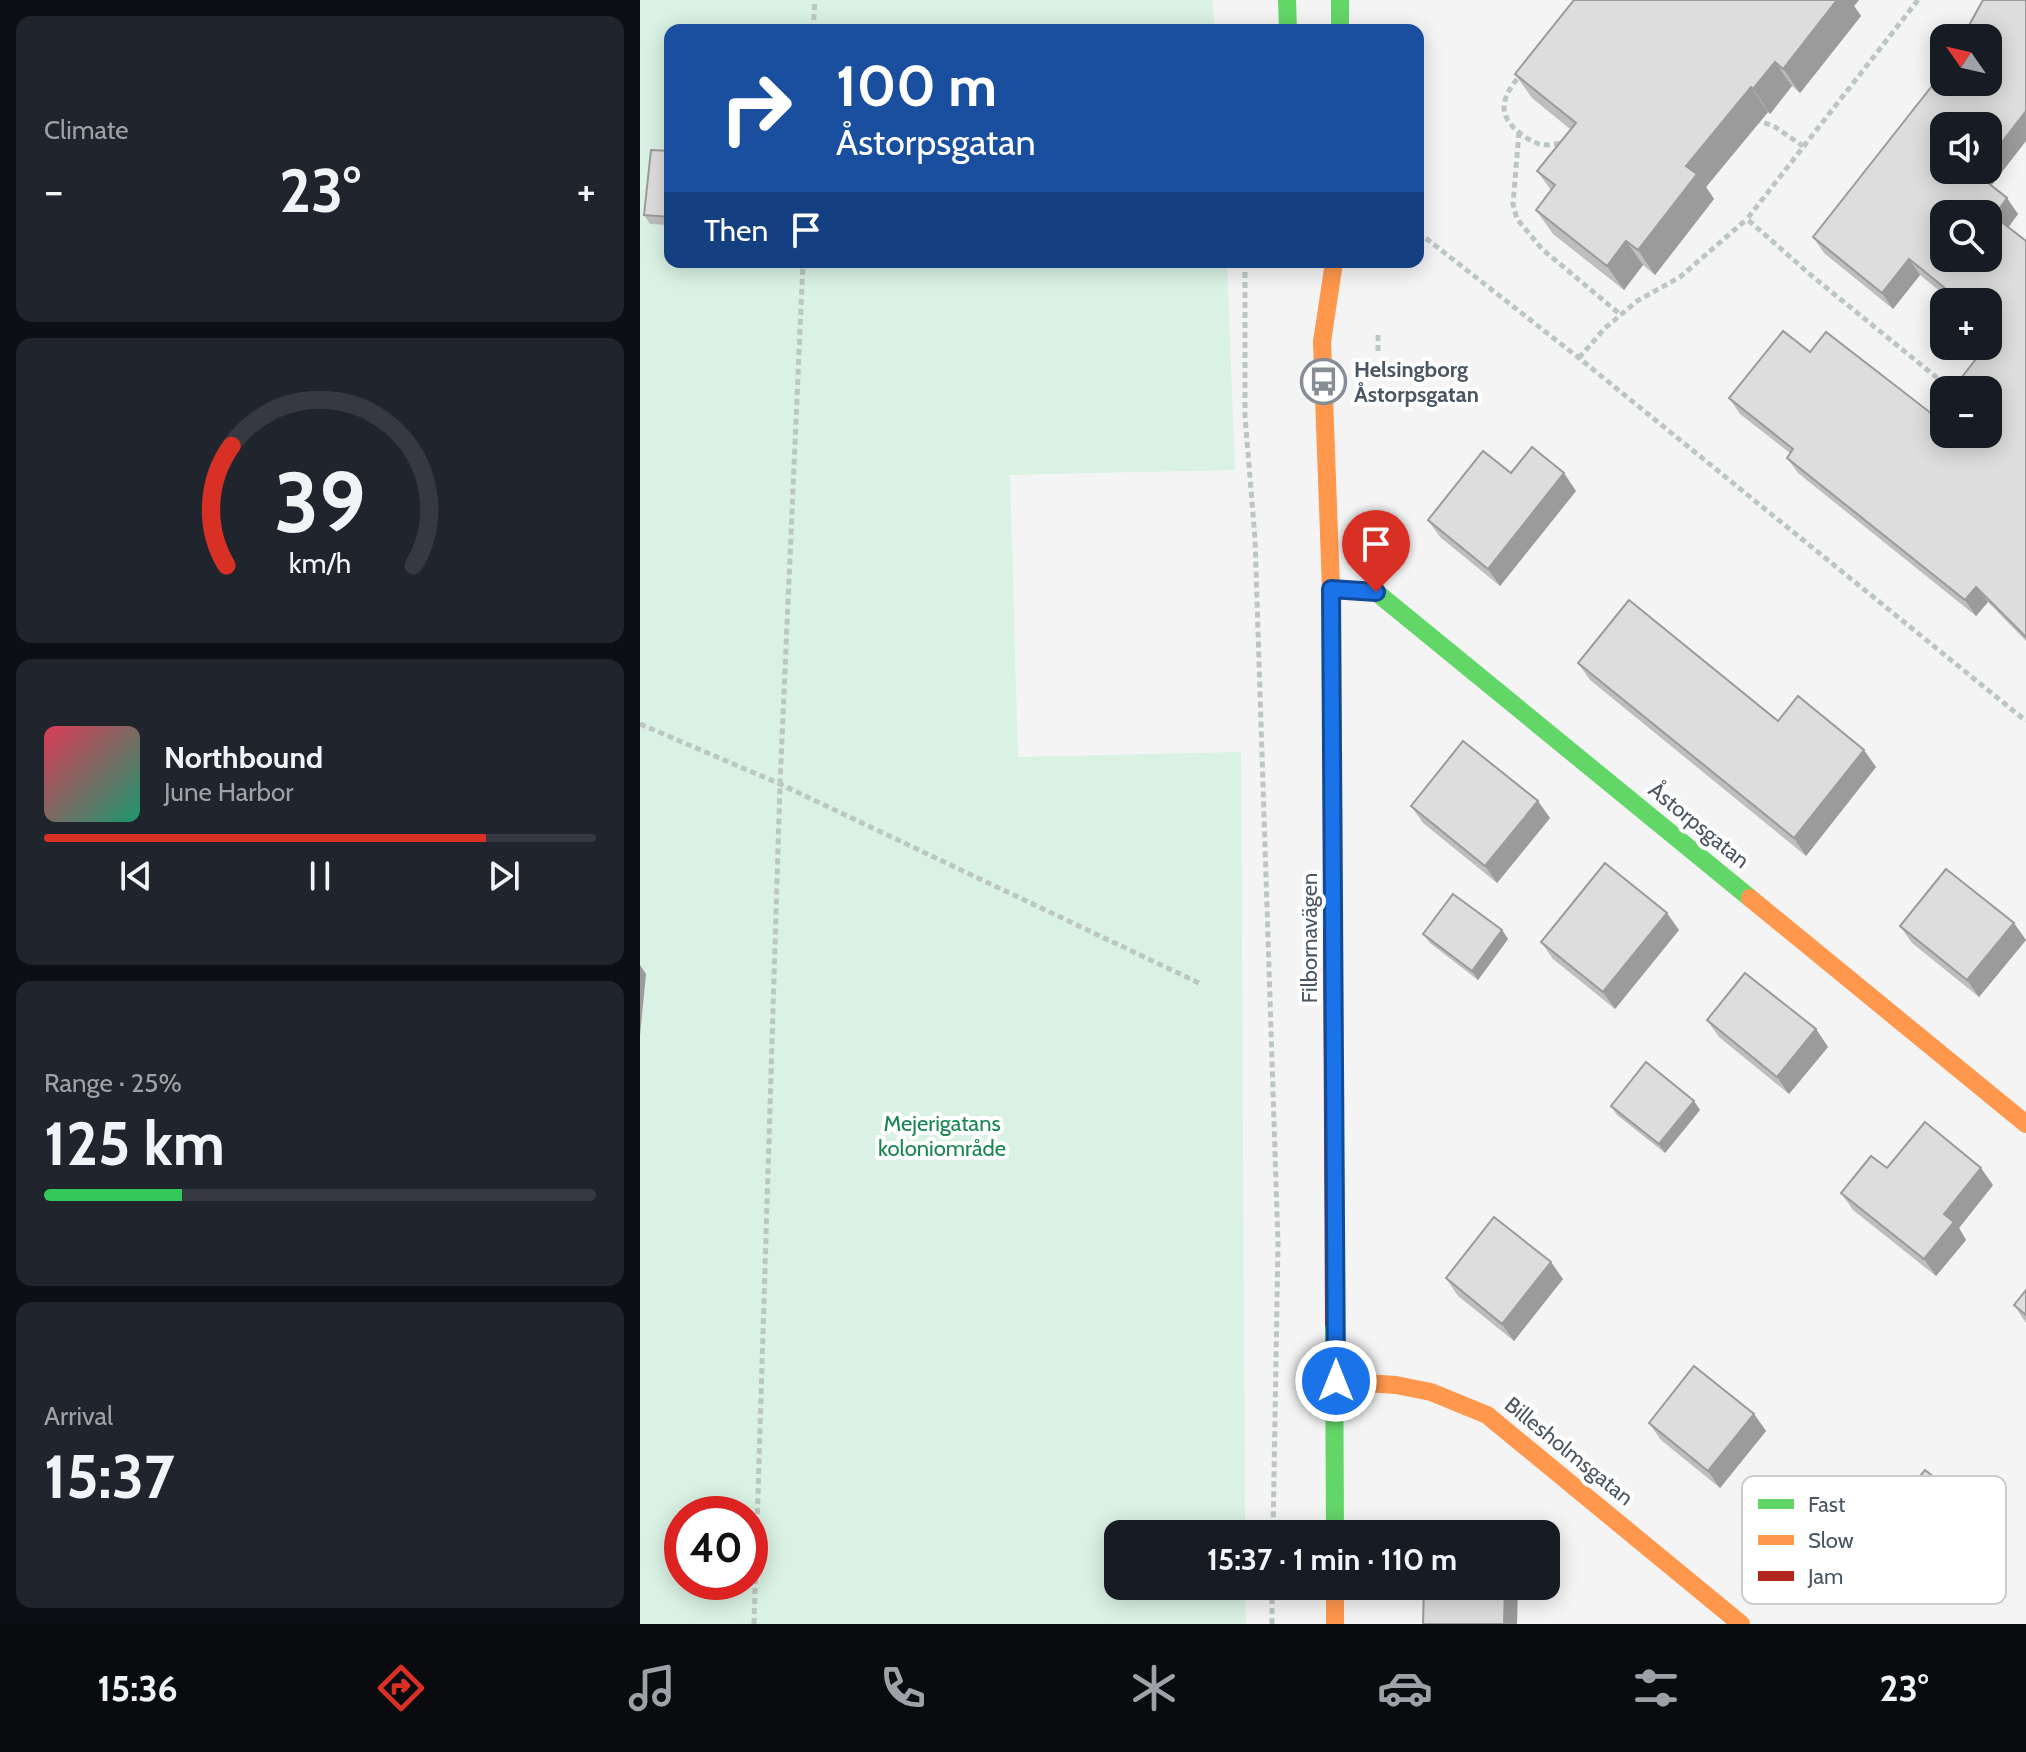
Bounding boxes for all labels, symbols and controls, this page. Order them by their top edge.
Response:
north arrow [1930,24,2002,96]
map controls [1930,24,2002,448]
text: 100 m [836,52,997,120]
icon: right [704,56,808,160]
button: sound [1930,112,2002,184]
text: Climate [44,114,129,146]
text: Åstorpsgatan [836,120,1036,164]
text: 23° [279,154,361,227]
text: − [44,164,63,217]
text: + [577,164,596,217]
button: search [1930,200,2002,272]
icon: arrive [784,208,828,252]
text: Then [704,212,768,249]
button: + [1930,288,2002,360]
place label: Helsingborg Åstorpsgatan [1354,356,1479,408]
bus stop icon: Helsingborg Åstorpsgatan [1299,358,1347,406]
button: − [1930,376,2002,448]
text: 39 [274,452,366,553]
pin [1342,510,1410,592]
icon: arrive [1354,522,1398,566]
text: km/h [289,546,351,581]
text: Northbound [164,739,323,776]
text: June Harbor [164,776,293,808]
street label: Åstorpsgatan [1643,776,1755,874]
icon: previous [114,854,158,898]
icon: pause [298,854,342,898]
icon: next [482,854,526,898]
street label: Filbornavägen [1296,873,1323,1003]
text: Range · 25% [44,1067,182,1099]
text: 125 km [44,1107,225,1180]
park label: Mejerigatans koloniområde [878,1110,1006,1162]
position arrow [1294,1339,1378,1423]
street label: Billesholmsgatan [1499,1391,1639,1511]
text: Arrival [44,1400,113,1432]
text: 15:37 [44,1440,175,1513]
legend [1742,1476,2006,1604]
text: Fast [1808,1491,1846,1518]
speed limit sign: 40 [664,1496,768,1600]
text: Slow [1808,1527,1854,1554]
text: 15:37 · 1 min · 110 m [1207,1541,1457,1578]
text: Jam [1807,1563,1843,1590]
icon: directions [373,1660,429,1716]
icon: music [624,1660,680,1716]
icon: phone [875,1660,931,1716]
icon: climate [1126,1660,1182,1716]
icon: car [1377,1660,1433,1716]
icon: filters [1628,1660,1684,1716]
text: 15:36 [98,1666,178,1710]
text: 23° [1880,1666,1928,1710]

